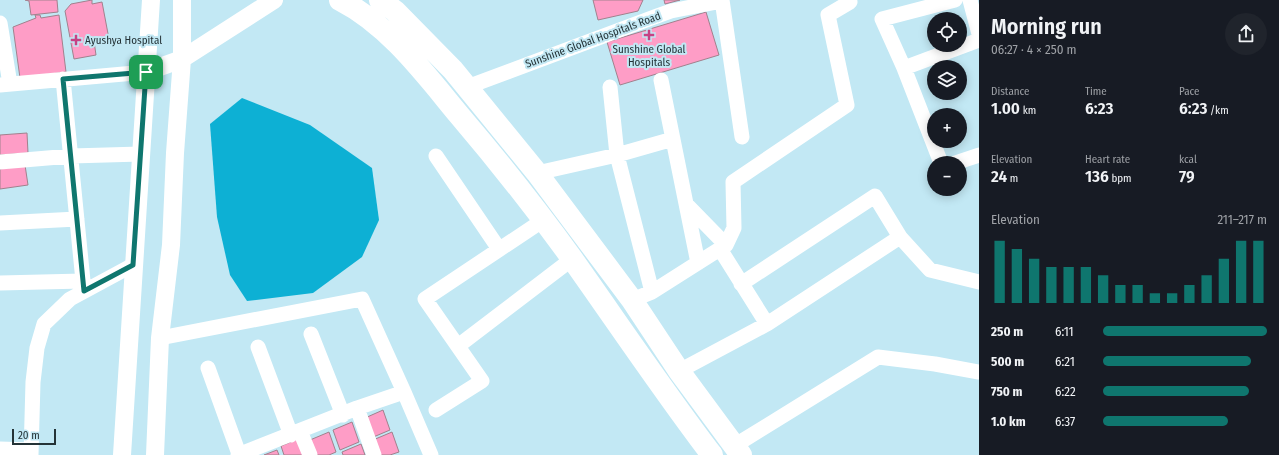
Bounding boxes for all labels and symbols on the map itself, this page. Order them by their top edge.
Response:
street label: Sunshine Global Hospitals Road [524,9,662,71]
marker: Sunshine Global Hospitals [643,29,655,41]
marker: Ayushya Hospital [70,34,82,46]
place label: Ayushya Hospital [85,34,162,47]
place label: Sunshine Global Hospitals [613,42,685,68]
pin [129,55,163,89]
scale bar [12,427,56,446]

